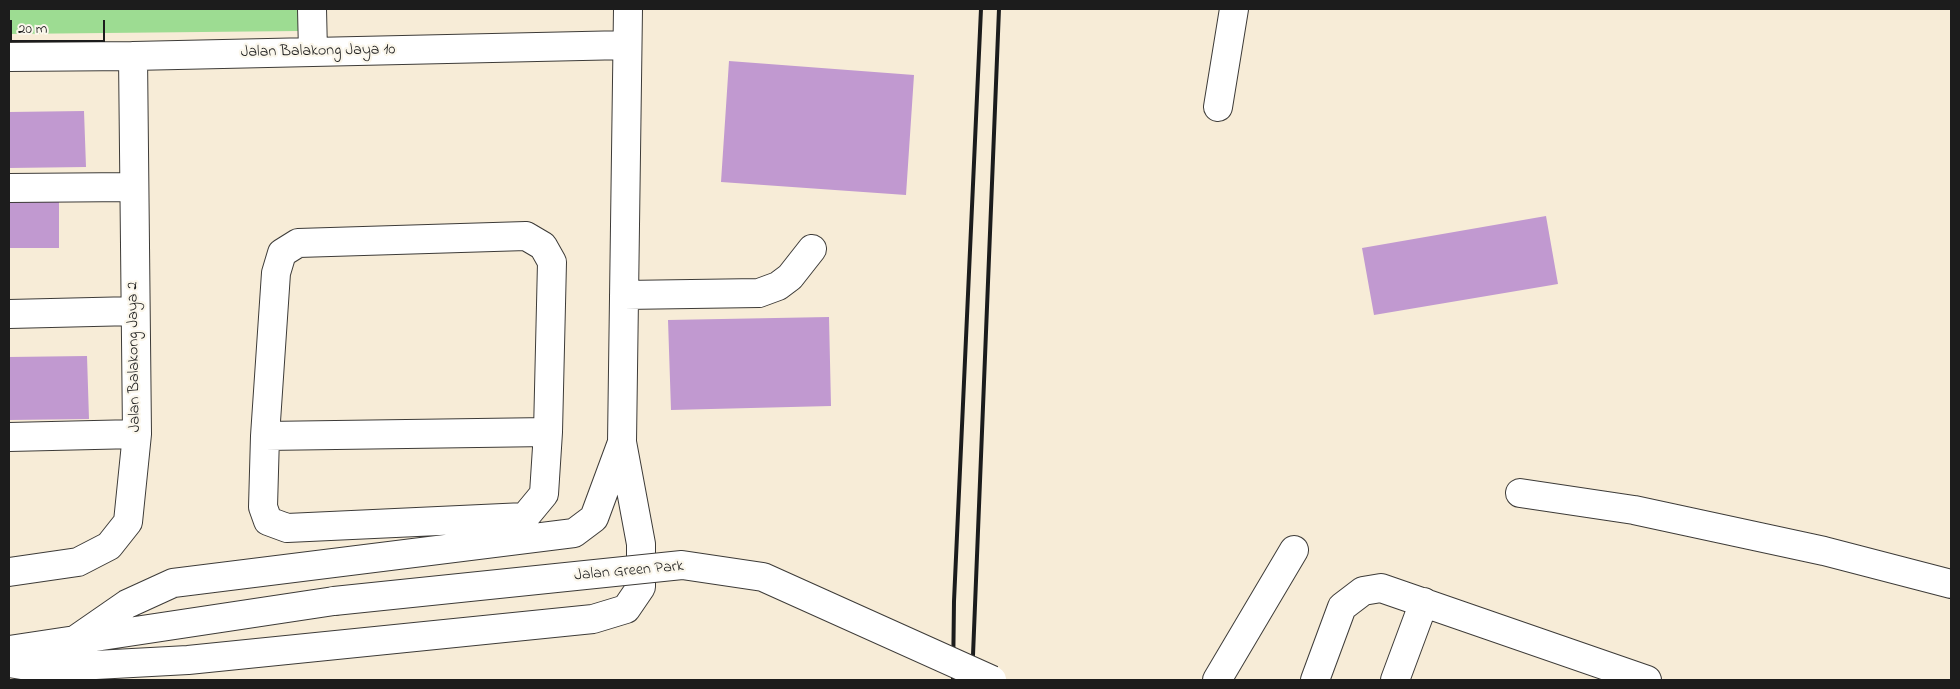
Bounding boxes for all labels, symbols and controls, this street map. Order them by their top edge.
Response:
scale bar [12,10,108,42]
text: 20 m [18,18,47,40]
street label: Jalan Balakong Jaya 10 [240,41,396,63]
street label: Jalan Balakong Jaya 2 [124,281,146,433]
street label: Jalan Green Park [573,558,685,586]

